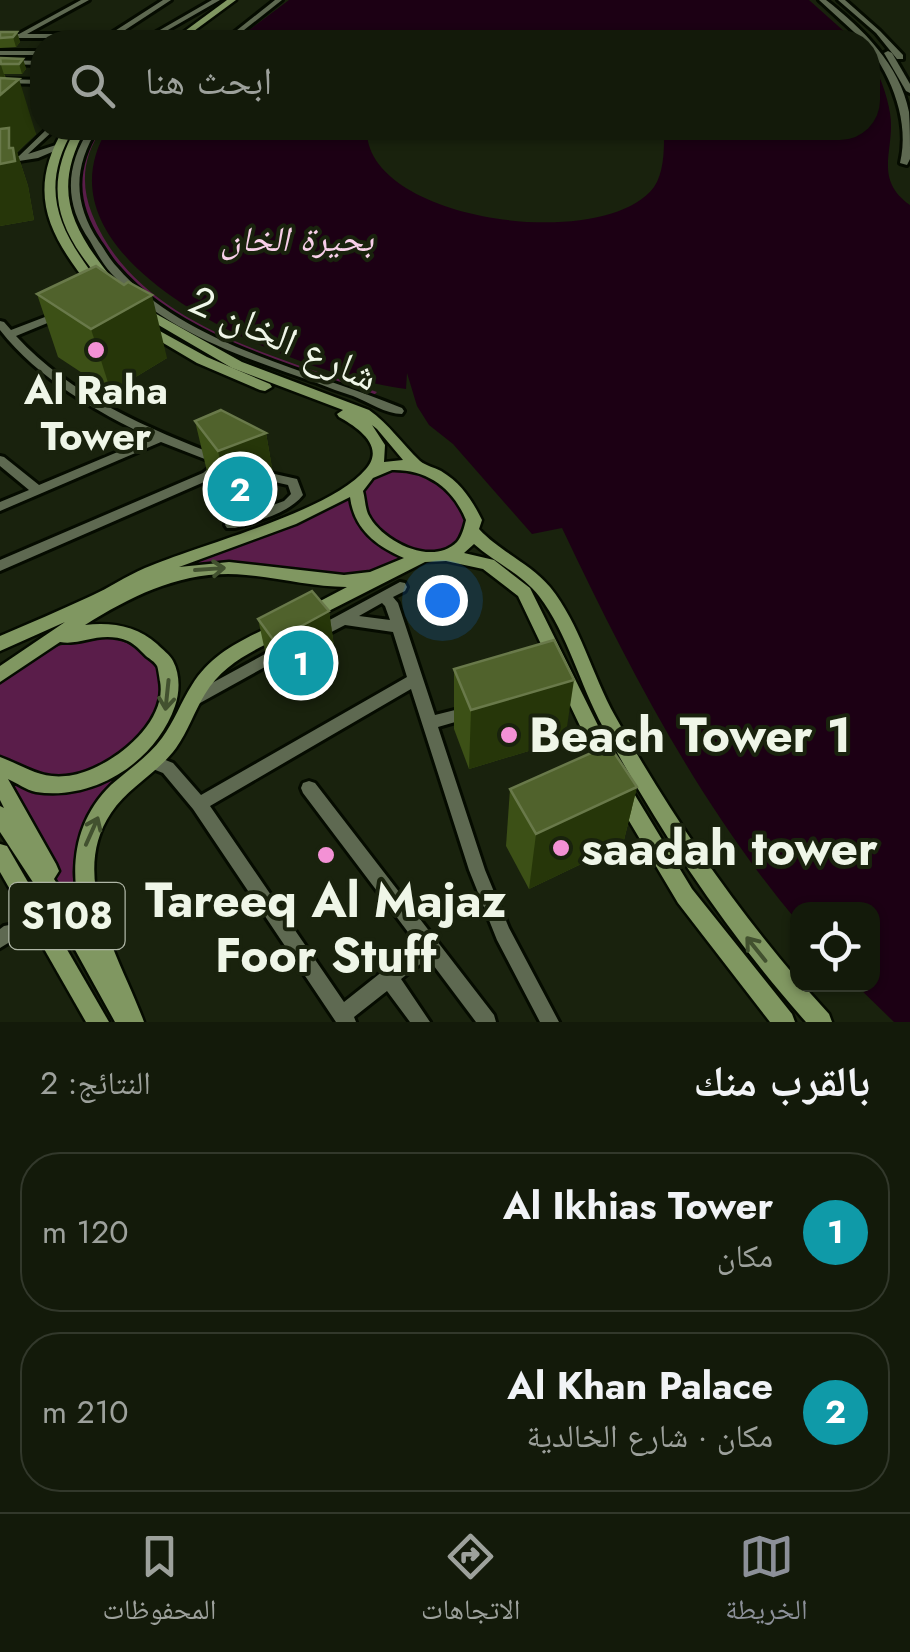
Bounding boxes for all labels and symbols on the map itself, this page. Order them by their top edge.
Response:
water label: بحيرة الخان [221,214,374,264]
street label: شارع الخان 2 [180,271,388,405]
marker: Al Raha Tower [85,339,107,361]
place label: Al Raha Tower [23,361,168,465]
pin: 2 [208,452,272,526]
one-way arrow [193,559,225,578]
your location [417,575,468,626]
pin: 1 [268,626,334,700]
one-way arrow [157,678,176,711]
place label: Beach Tower 1 [529,701,851,770]
marker: Beach Tower 1 [498,724,520,746]
place label: saadah tower [581,814,878,883]
one-way arrow [84,816,102,847]
marker: saadah tower [550,837,572,859]
marker: Tareeq Al Majaz Foor Stuff [315,844,337,866]
place label: Tareeq Al Majaz Foor Stuff [145,866,507,990]
road number: S108 [10,883,124,949]
one-way arrow [745,937,767,963]

